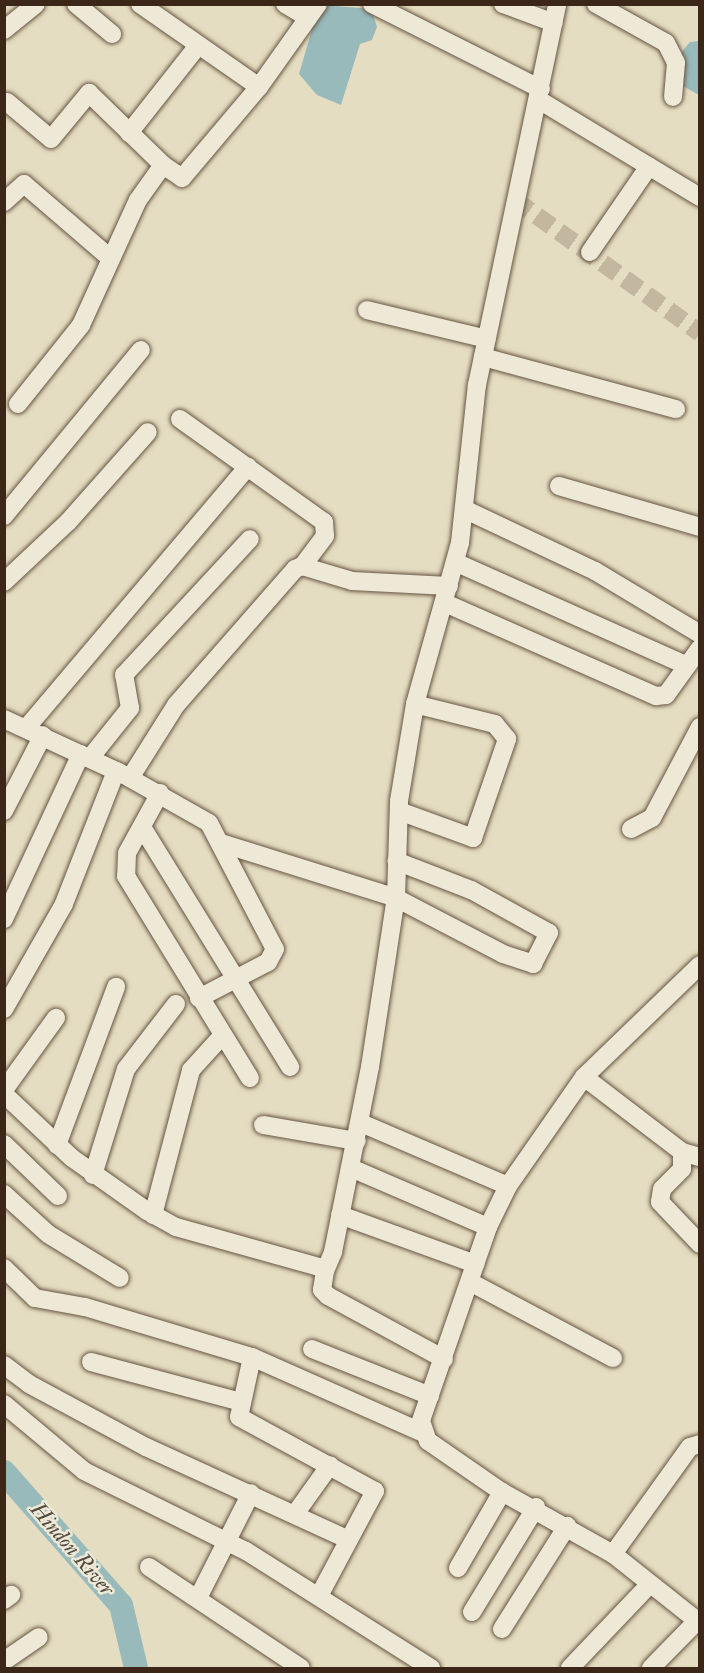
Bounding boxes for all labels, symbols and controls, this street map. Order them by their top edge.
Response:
water label: Hindon River [24,1497,120,1601]

